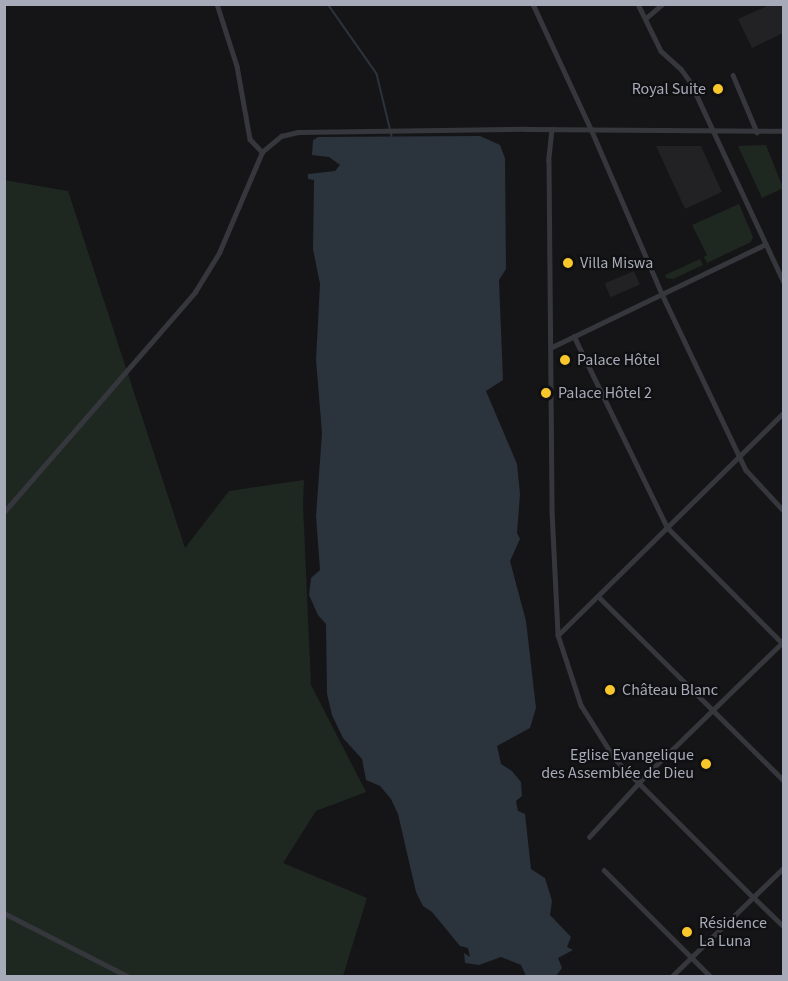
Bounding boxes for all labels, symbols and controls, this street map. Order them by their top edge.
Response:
place label: Royal Suite [632,79,706,99]
marker: Royal Suite [711,82,725,96]
place label: Villa Miswa [580,253,653,273]
marker: Villa Miswa [561,256,575,270]
place label: Palace Hôtel [577,350,660,370]
marker: Palace Hôtel [558,353,572,367]
place label: Palace Hôtel 2 [558,383,652,403]
marker: Palace Hôtel 2 [539,386,553,400]
place label: Château Blanc [622,680,718,700]
marker: Château Blanc [603,683,617,697]
place label: Eglise Evangelique des Assemblée de Dieu [541,745,694,783]
marker: Eglise Evangelique des Assemblée de Dieu [699,757,713,771]
place label: Résidence La Luna [699,913,767,951]
marker: Résidence La Luna [680,925,694,939]

